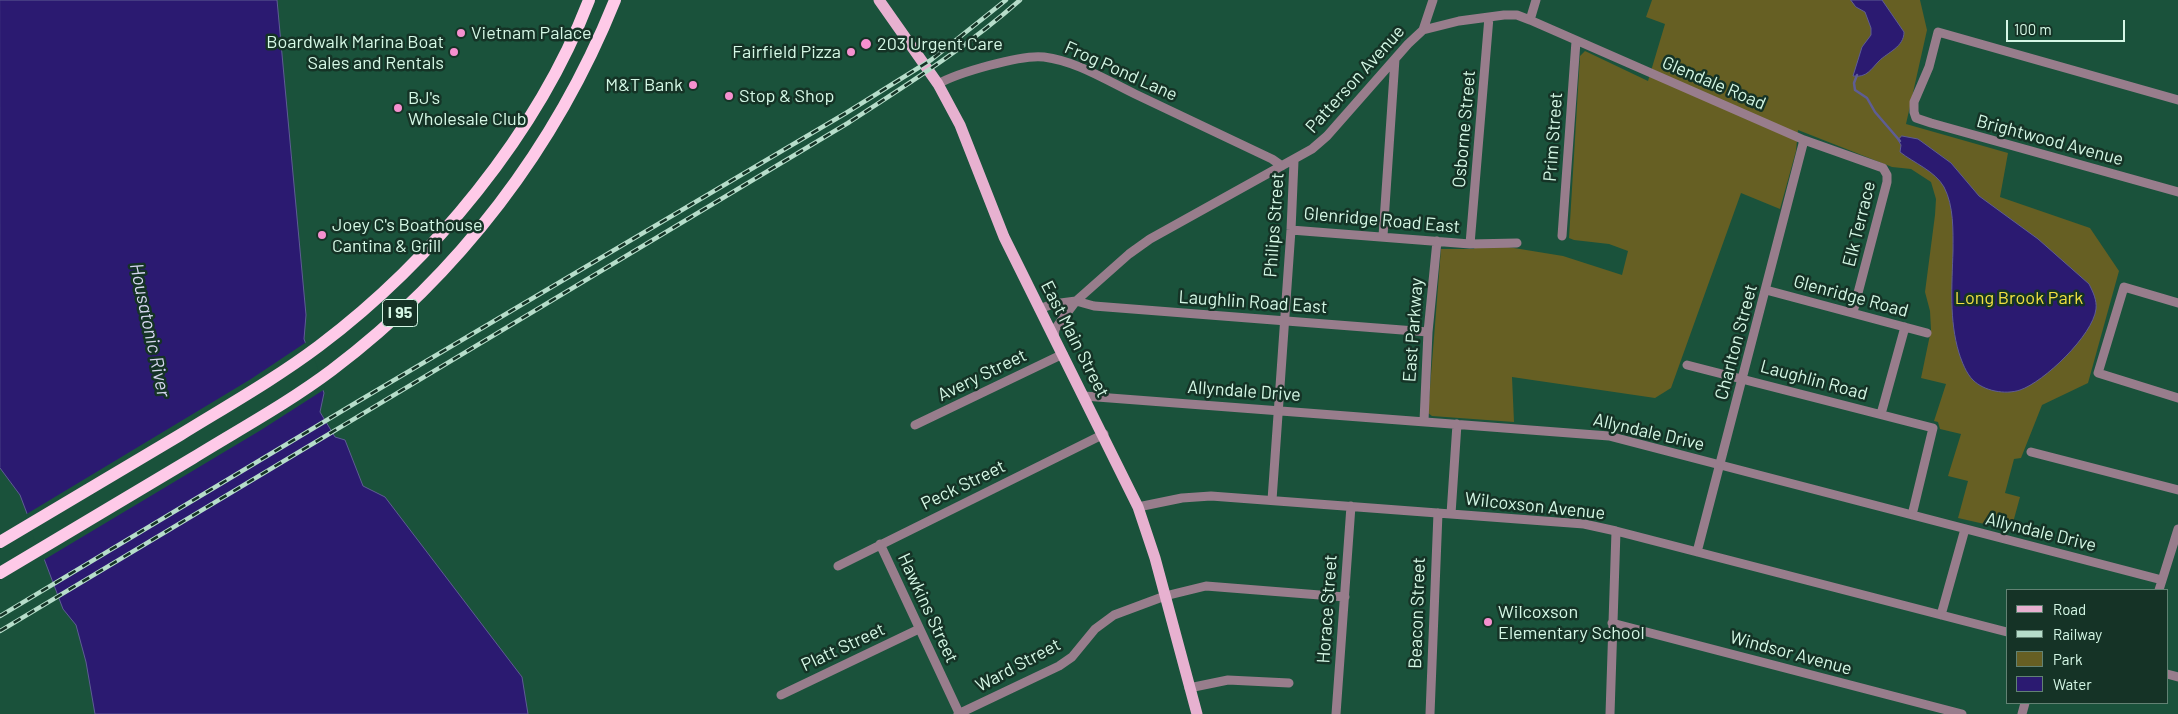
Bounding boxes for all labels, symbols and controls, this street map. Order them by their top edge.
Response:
scale bar [2008,10,2127,42]
text: 100 m [2014,20,2052,38]
street label: Patterson Avenue [1301,21,1409,137]
place label: Vietnam Palace [471,22,592,44]
marker: Vietnam Palace [455,27,467,39]
place label: Boardwalk Marina Boat Sales and Rentals [266,31,444,74]
place label: 203 Urgent Care [877,33,1003,55]
street label: Frog Pond Lane [1061,36,1181,106]
marker: 203 Urgent Care [859,37,873,51]
place label: Fairfield Pizza [732,41,841,63]
marker: Boardwalk Marina Boat Sales and Rentals [448,46,460,58]
marker: Fairfield Pizza [845,46,857,58]
street label: Glendale Road [1659,51,1769,115]
street label: Osborne Street [1448,69,1480,189]
place label: M&T Bank [605,74,683,96]
marker: M&T Bank [687,79,699,91]
place label: Stop & Shop [739,85,834,107]
place label: BJ's Wholesale Club [408,87,526,130]
marker: Stop & Shop [723,90,735,102]
street label: Prim Street [1539,92,1567,182]
marker: BJ's Wholesale Club [392,102,404,114]
street label: Brightwood Avenue [1974,110,2126,170]
street label: Philips Street [1260,172,1288,278]
street label: Elk Terrace [1838,179,1880,269]
street label: Glenridge Road East [1303,202,1461,238]
place label: Joey C's Boathouse Cantina & Grill [332,214,483,256]
marker: Joey C's Boathouse Cantina & Grill [316,229,328,241]
water label: Housatonic River [125,261,175,399]
street label: Glenridge Road [1791,270,1911,322]
street label: East Main Street [1036,277,1114,401]
street label: East Parkway [1399,277,1427,383]
street label: Charlton Street [1710,282,1762,402]
street label: Laughlin Road East [1178,286,1328,318]
park label: Long Brook Park [1955,287,2083,309]
road number: I 95 [382,300,418,326]
street label: Avery Street [934,344,1030,406]
street label: Laughlin Road [1758,355,1870,405]
street label: Allyndale Drive [1187,376,1301,406]
street label: Allyndale Drive [1591,409,1707,455]
street label: Peck Street [917,455,1009,515]
street label: Wilcoxson Avenue [1464,488,1606,524]
street label: Allyndale Drive [1983,508,2099,556]
street label: Hawkins Street [893,550,963,666]
street label: Horace Street [1312,554,1342,664]
street label: Beacon Street [1404,557,1430,669]
legend [2006,589,2168,704]
text: Road [2053,600,2086,618]
place label: Wilcoxson Elementary School [1498,601,1645,644]
marker: Wilcoxson Elementary School [1482,616,1494,628]
street label: Platt Street [798,618,888,676]
text: Railway [2053,625,2102,643]
street label: Windsor Avenue [1728,626,1854,680]
street label: Ward Street [972,634,1064,696]
text: Park [2053,650,2082,668]
text: Water [2053,675,2092,693]

